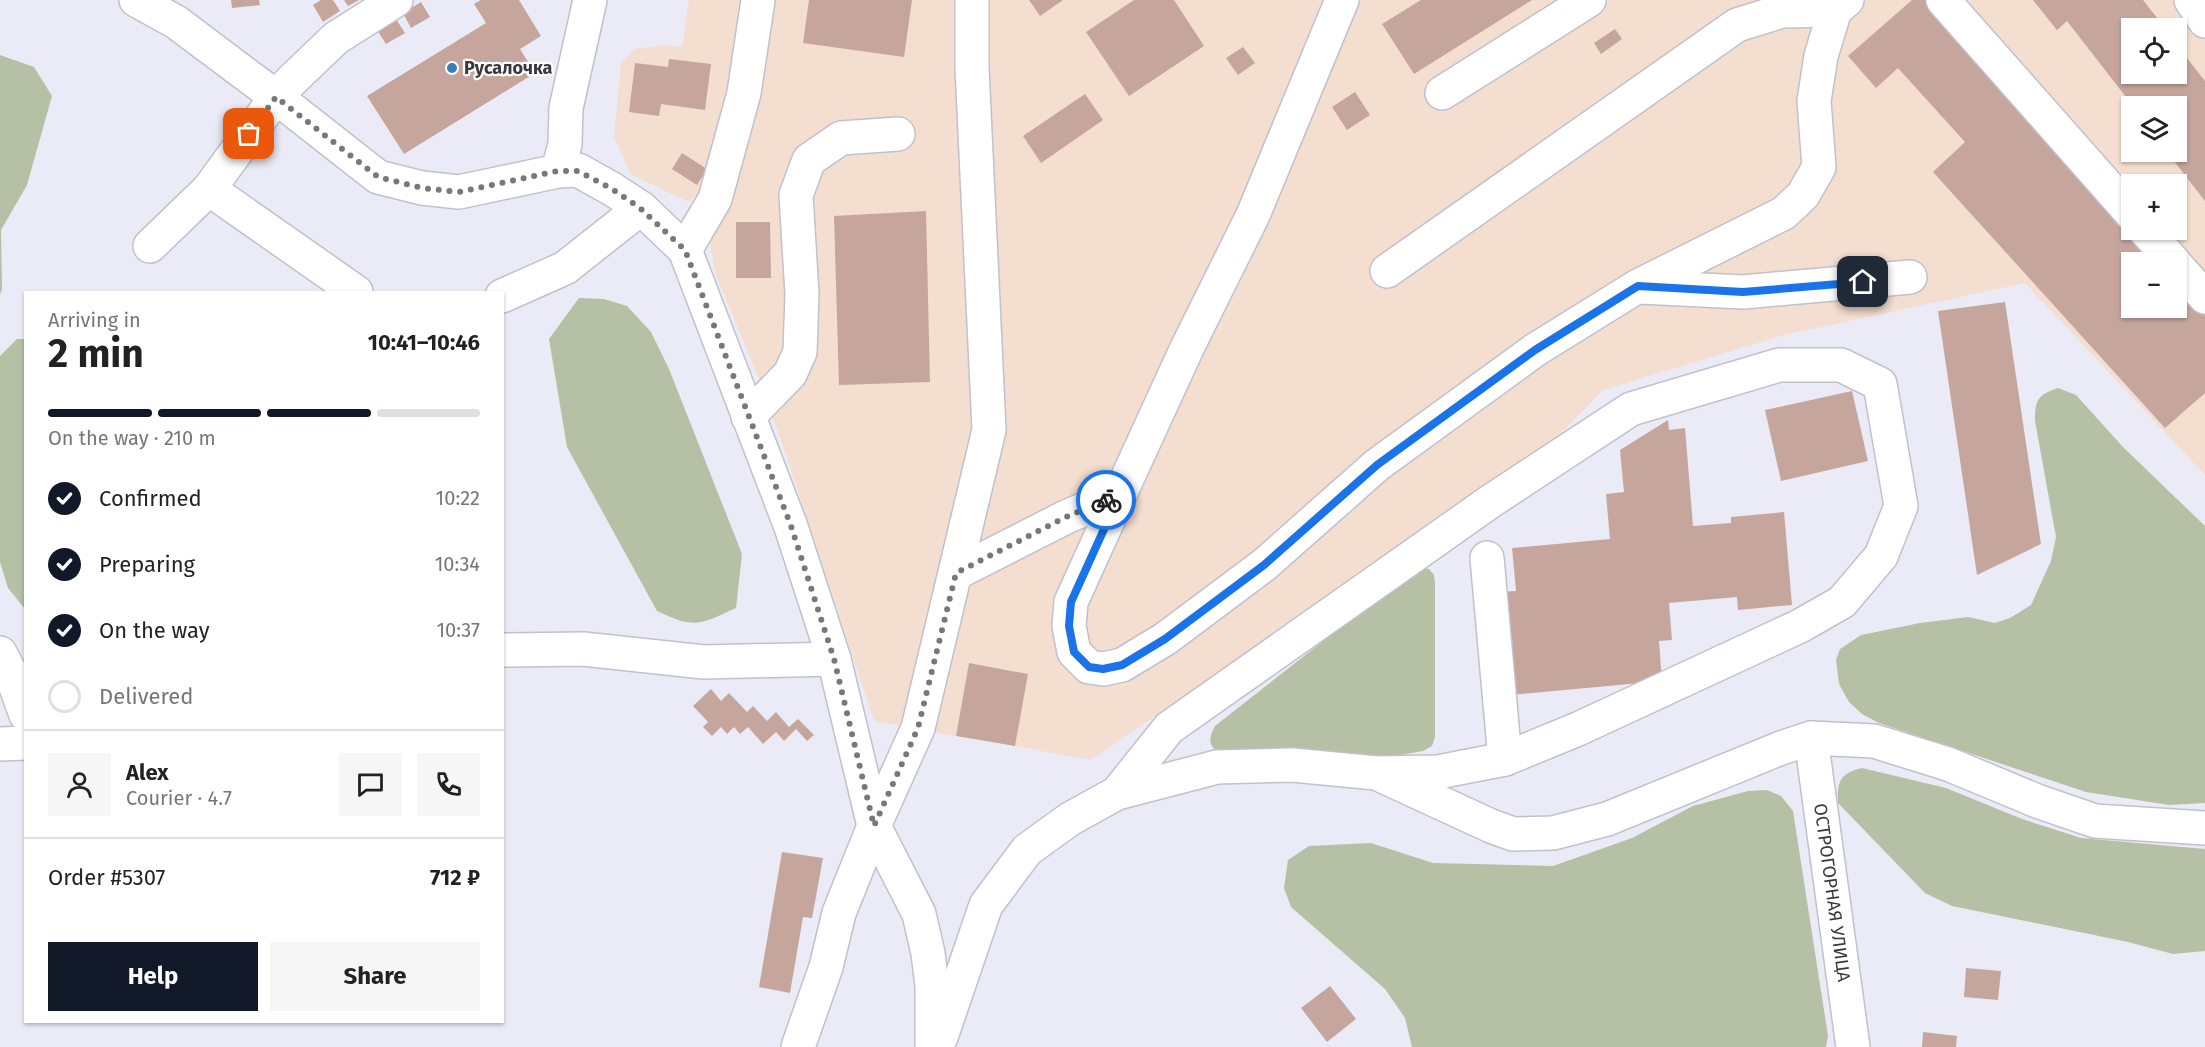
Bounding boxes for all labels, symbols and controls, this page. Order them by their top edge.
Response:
map controls [2121,18,2187,318]
button: locate [2121,18,2187,84]
place label: Русалочка [464,57,552,79]
marker: Русалочка [445,61,459,75]
button: layers [2121,96,2187,162]
pin [223,108,274,159]
icon: bag [232,117,265,150]
button: + [2121,174,2187,240]
button: − [2121,252,2187,318]
pin [1837,256,1888,307]
icon: home [1846,265,1879,298]
text: Arriving in [48,308,141,332]
text: 10:41–10:46 [368,329,480,356]
text: 2 min [48,331,144,377]
text: On the way · 210 m [48,426,216,450]
courier [1076,470,1136,530]
icon: check [48,482,81,515]
icon: bike [1090,484,1123,517]
text: Confirmed [99,485,202,512]
text: 10:22 [436,486,480,510]
icon: check [48,548,81,581]
text: Preparing [99,551,195,578]
text: 10:34 [435,552,480,576]
icon: check [48,614,81,647]
text: On the way [99,617,210,644]
text: 10:37 [436,618,480,642]
text: Delivered [99,683,194,710]
button: person [48,753,111,816]
button: chat [339,753,402,816]
button: phone [417,753,480,816]
text: Alex [126,759,169,786]
text: Courier · 4.7 [126,786,232,810]
street label: ОСТРОГОРНАЯ УЛИЦА [1809,802,1855,984]
text: Order #5307 [48,864,165,891]
text: 712 ₽ [430,864,480,891]
button: Help [48,942,258,1011]
button: Share [270,942,480,1011]

